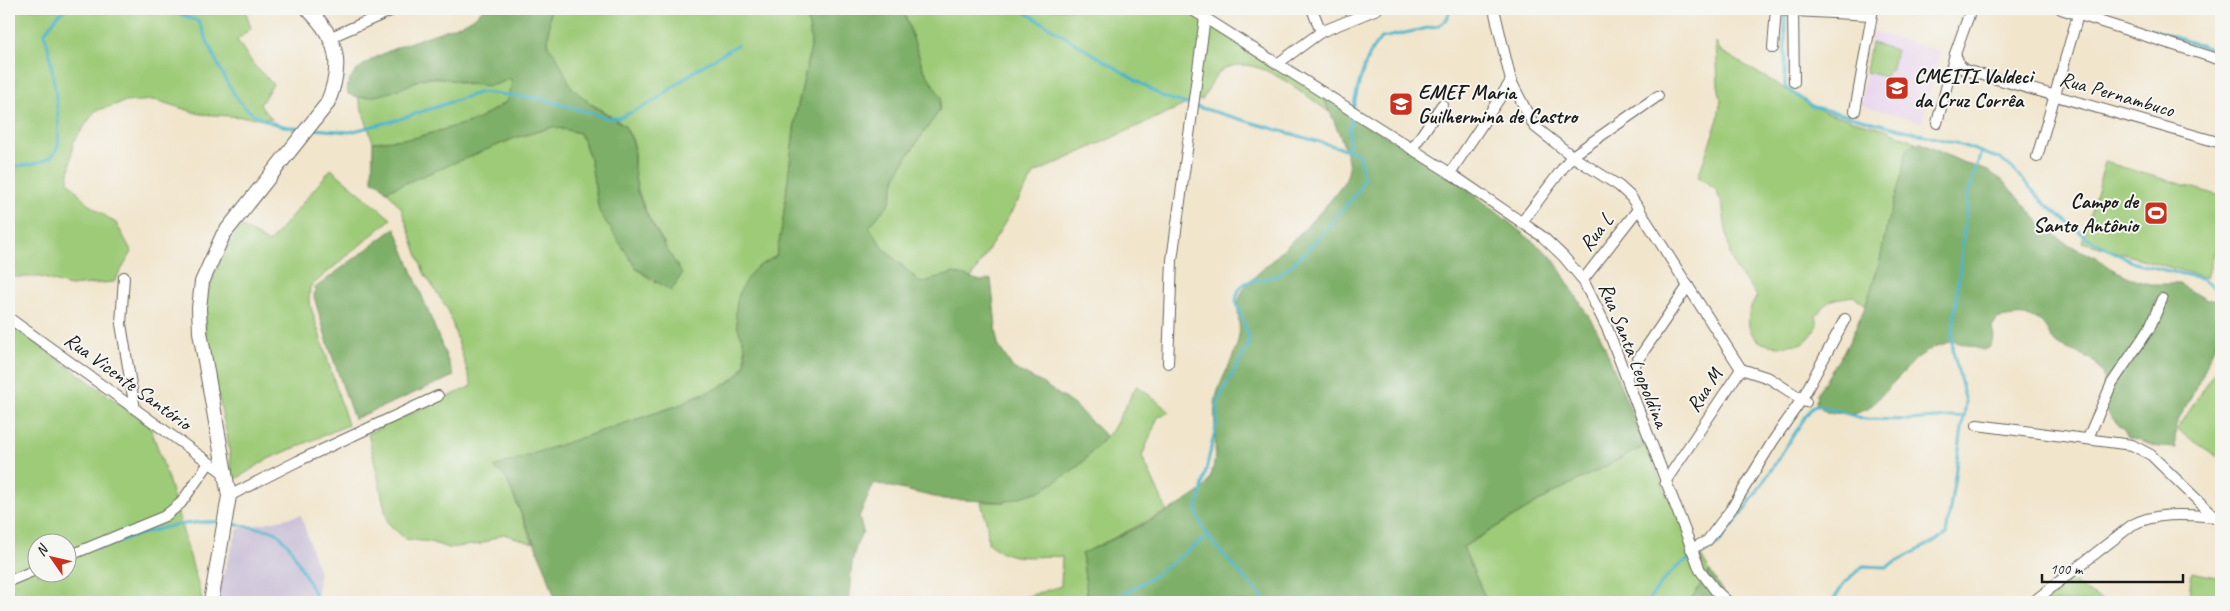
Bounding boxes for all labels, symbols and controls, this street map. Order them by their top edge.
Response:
place label: CMEITI Valdeci da Cruz Corrêa [1914,63,2035,113]
street label: Rua Pernambuco [2057,65,2179,123]
school or university icon: CMEITI Valdeci da Cruz Corrêa [1884,75,1910,101]
place label: EMEF Maria Guilhermina de Castro [1418,79,1579,129]
school or university icon: EMEF Maria Guilhermina de Castro [1388,91,1414,117]
place label: Campo de Santo Antônio [2033,188,2140,238]
sports icon: Campo de Santo Antônio [2143,200,2169,226]
street label: Rua L [1573,208,1619,256]
street label: Rua Santa Leopoldina [1593,279,1676,433]
street label: Rua Vicente Santório [60,326,199,437]
street label: Rua M [1680,362,1729,417]
north arrow [28,534,78,584]
text: N [32,541,52,559]
scale bar [2042,551,2184,583]
text: 100 m [2050,560,2084,579]

